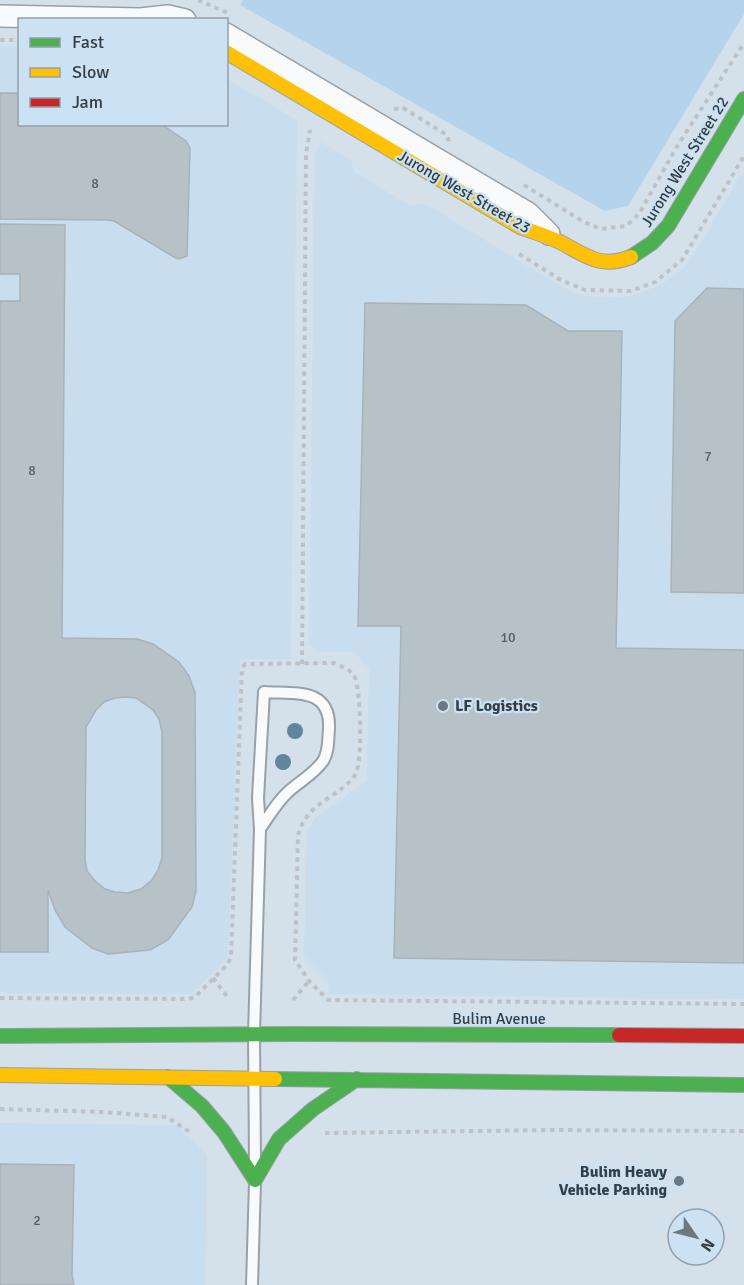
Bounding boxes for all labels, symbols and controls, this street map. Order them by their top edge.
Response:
legend [18,18,228,126]
text: Fast [72,31,104,53]
text: Slow [72,61,109,83]
text: Jam [72,91,103,113]
street label: Jurong West Street 22 [637,93,733,231]
street label: Jurong West Street 23 [394,146,534,238]
house number: 8 [91,175,99,192]
house number: 7 [704,448,712,465]
house number: 8 [28,462,36,479]
house number: 10 [500,629,516,646]
place label: LF Logistics [455,696,538,716]
marker: LF Logistics [436,699,450,713]
street label: Bulim Avenue [452,1009,546,1029]
place label: Bulim Heavy Vehicle Parking [559,1162,667,1200]
marker: Bulim Heavy Vehicle Parking [672,1174,686,1188]
north arrow [666,1207,726,1267]
house number: 2 [33,1212,41,1229]
text: N [696,1235,719,1255]

